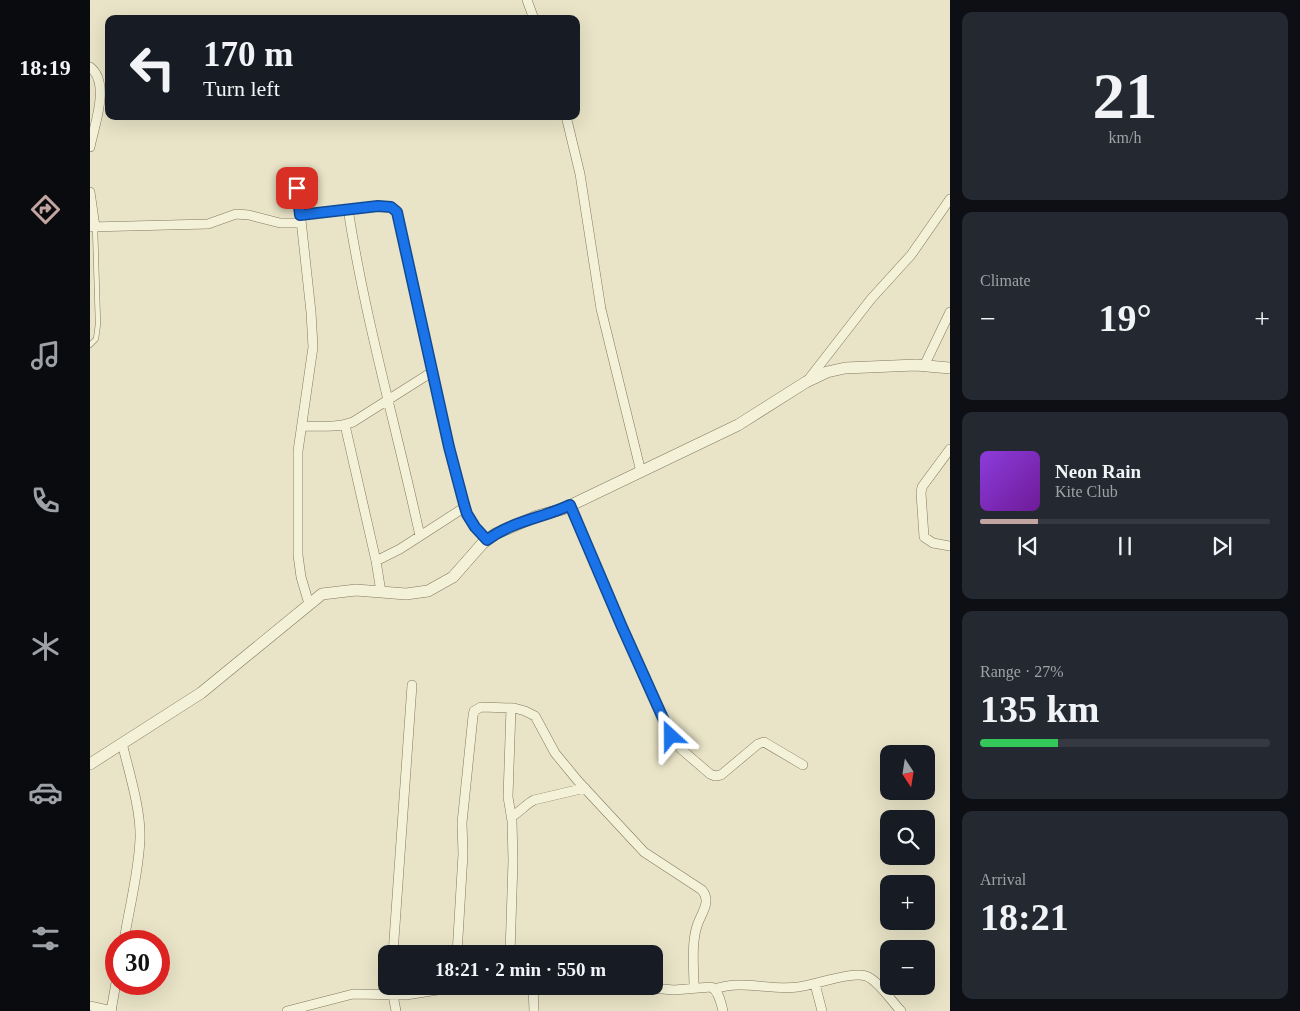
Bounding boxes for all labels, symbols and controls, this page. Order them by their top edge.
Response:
icon: left [120,35,185,100]
text: 170 m [203,35,293,74]
text: 18:19 [19,55,71,80]
text: 21 [1093,60,1158,132]
text: Turn left [203,76,280,101]
text: km/h [1109,129,1141,146]
pin [276,167,318,209]
icon: arrive [283,174,311,202]
icon: directions [28,192,63,227]
text: Climate [980,272,1031,289]
text: 19° [1098,297,1152,339]
text: − [980,303,996,334]
text: + [1254,303,1270,334]
icon: music [28,338,63,373]
text: Neon Rain [1055,461,1141,482]
icon: phone [28,483,63,518]
text: Kite Club [1055,483,1118,500]
icon: previous [1014,532,1042,560]
icon: pause [1111,532,1139,560]
icon: next [1208,532,1236,560]
icon: climate [28,629,63,664]
text: Range · 27% [980,663,1064,680]
text: 135 km [980,688,1099,730]
position arrow [644,709,696,761]
north arrow [880,745,935,800]
map controls [880,745,935,995]
icon: car [28,775,63,810]
button: search [880,810,935,865]
text: Arrival [980,871,1026,888]
button: + [880,875,935,930]
text: 18:21 [980,896,1069,938]
icon: filters [28,921,63,956]
speed limit sign: 30 [105,930,170,995]
button: − [880,940,935,995]
text: 18:21 · 2 min · 550 m [435,959,606,980]

